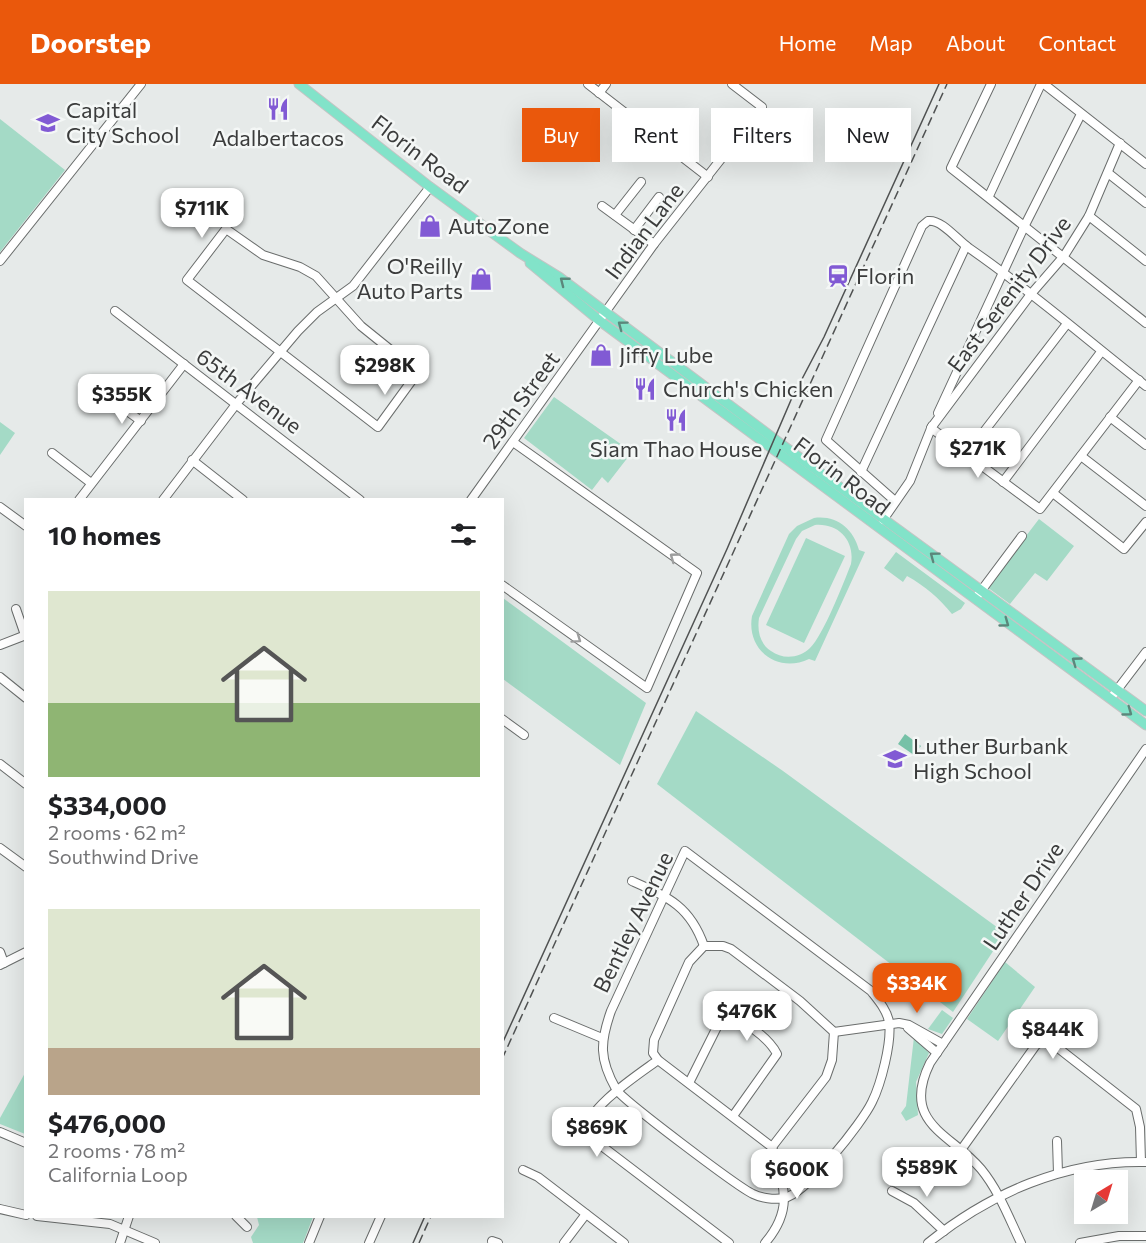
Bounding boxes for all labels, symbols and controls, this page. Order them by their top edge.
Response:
text: Doorstep [30,25,151,59]
text: Home [779,30,836,55]
text: Map [869,30,913,55]
text: About [946,30,1005,55]
text: Contact [1038,30,1116,55]
place label: Capital City School [66,96,180,148]
restaurant icon: Adalbertacos [265,96,291,122]
chip: Buy [522,108,600,162]
chip: Rent [612,108,699,162]
chip: Filters [711,108,813,162]
chip: New [825,108,911,162]
street label: Florin Road [367,109,474,199]
school or university icon: Capital City School [35,110,61,136]
place label: Adalbertacos [212,124,344,151]
street label: Indian Lane [599,177,689,284]
pin: $711K [160,188,244,239]
text: $711K [175,195,229,219]
street label: East Serenity Drive [941,210,1076,377]
place label: AutoZone [448,212,549,239]
shop icon: AutoZone [417,213,443,239]
place label: O'Reilly Auto Parts [356,252,463,304]
place label: Florin [856,262,914,289]
station icon: Florin [825,263,851,289]
shop icon: O'Reilly Auto Parts [468,266,494,292]
one-way arrow [559,277,570,288]
one-way arrow [617,321,628,332]
place label: Jiffy Lube [619,341,713,368]
street label: 65th Avenue [191,342,307,439]
shop icon: Jiffy Lube [588,342,614,368]
pin: $298K [343,345,427,396]
street label: 29th Street [476,346,565,454]
text: $298K [354,352,416,376]
pin: $355K [80,374,164,425]
place label: Church's Chicken [663,375,833,402]
restaurant icon: Church's Chicken [632,376,658,402]
text: $355K [92,381,152,405]
restaurant icon: Siam Thao House [663,407,689,433]
pin: $271K [936,428,1020,479]
street label: Florin Road [789,431,896,521]
place label: Siam Thao House [590,435,762,462]
text: $271K [950,435,1006,459]
icon: filters [447,518,480,551]
text: 10 homes [48,519,161,550]
one-way arrow [669,553,680,564]
one-way arrow [929,553,940,564]
one-way arrow [999,615,1010,626]
icon: home [210,630,318,738]
one-way arrow [571,631,582,642]
one-way arrow [1072,657,1083,668]
one-way arrow [1122,705,1133,716]
place label: Luther Burbank High School [913,732,1069,784]
school or university icon: Luther Burbank High School [882,746,908,772]
text: $334,000 [48,789,167,820]
text: 2 rooms · 62 m² [48,820,186,844]
street label: Luther Drive [977,837,1069,955]
text: Southwind Drive [48,844,199,868]
street label: Bentley Avenue [587,847,678,997]
icon: home [210,948,318,1056]
pin: $334K [875,963,959,1014]
text: $334K [887,970,947,994]
pin: $476K [705,991,789,1042]
text: $476K [717,998,777,1022]
pin: $844K [1011,1009,1095,1060]
text: $844K [1022,1016,1084,1040]
text: $476,000 [48,1107,166,1138]
pin: $869K [555,1107,639,1158]
text: $869K [566,1114,628,1138]
text: 2 rooms · 78 m² [48,1138,185,1162]
pin: $589K [885,1147,969,1198]
pin: $600K [755,1149,839,1200]
text: $589K [896,1154,958,1178]
text: $600K [765,1156,829,1180]
text: California Loop [48,1162,188,1186]
north arrow [1074,1170,1128,1224]
map controls [1074,1170,1128,1224]

